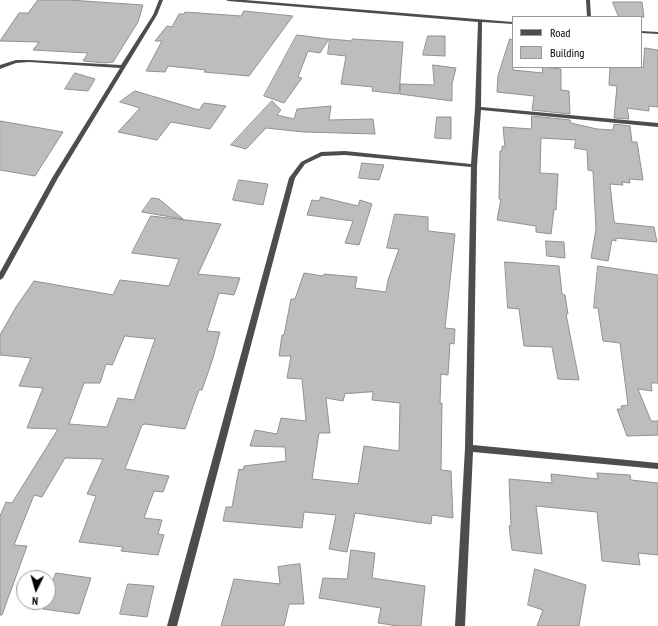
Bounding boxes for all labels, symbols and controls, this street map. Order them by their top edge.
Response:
legend [512,16,642,68]
text: Road [550,25,570,40]
text: Building [550,45,585,60]
north arrow [16,570,56,610]
text: N [31,594,39,608]

